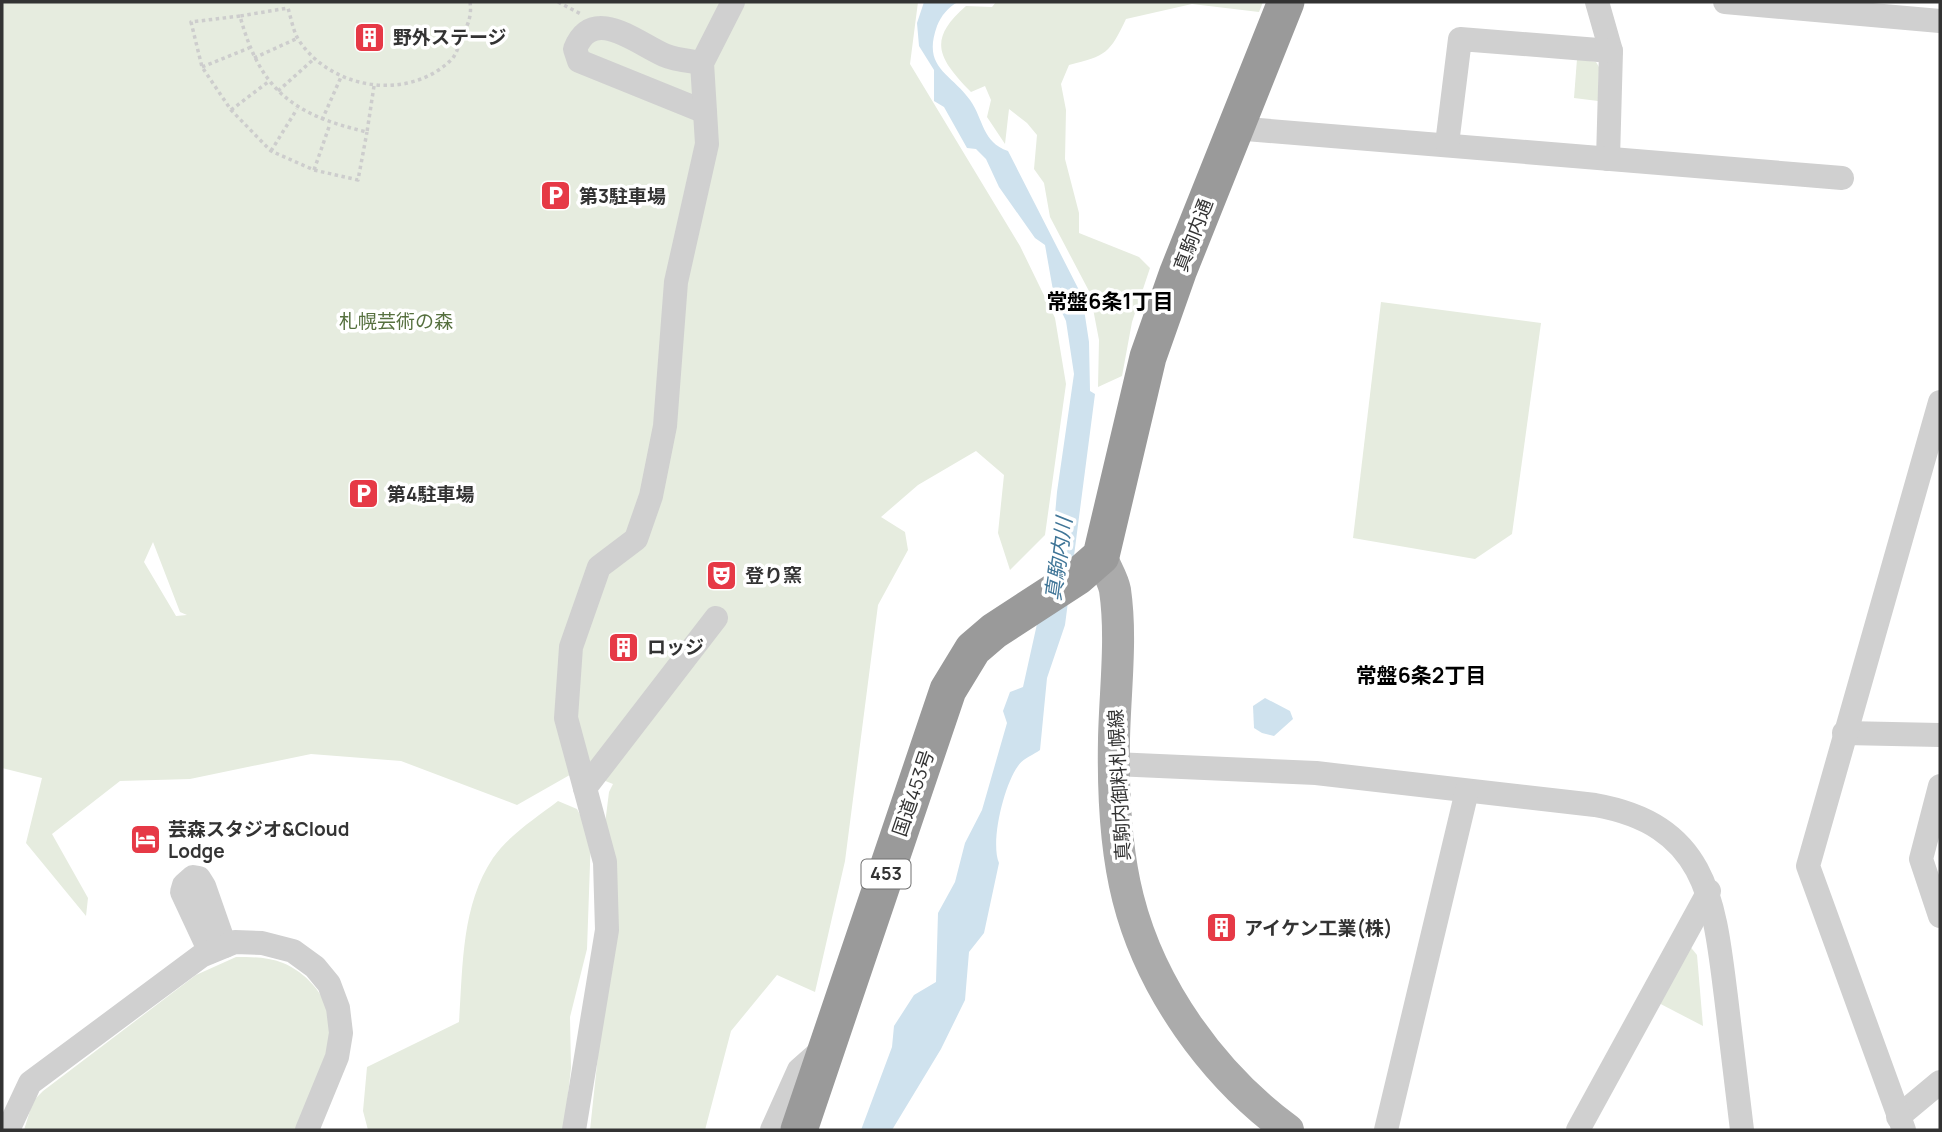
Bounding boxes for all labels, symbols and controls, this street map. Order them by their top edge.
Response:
building icon: 野外ステージ [353,20,387,54]
place label: 野外ステージ [393,24,507,50]
parking icon: 第3駐車場 [539,179,573,213]
place label: 第3駐車場 [579,183,666,209]
street label: 真駒内通 [1167,195,1219,275]
district label: 常盤6条1丁目 [1046,287,1174,315]
park label: 札幌芸術の森 [339,308,453,334]
parking icon: 第4駐車場 [347,477,381,511]
place label: 第4駐車場 [387,481,475,507]
water label: 真駒内川 [1038,513,1078,602]
theatre icon: 登り窯 [705,558,739,592]
place label: 登り窯 [745,562,802,588]
building icon: ロッジ [607,630,641,664]
place label: ロッジ [647,634,704,660]
district label: 常盤6条2丁目 [1356,661,1486,689]
street label: 真駒内御料札幌線 [1102,708,1136,862]
street label: 国道453号 [886,746,940,840]
place label: 芸森スタジオ&Cloud Lodge [168,816,349,864]
hotel icon: 芸森スタジオ&Cloud Lodge [128,823,162,857]
road number: 453 [862,860,910,888]
building icon: アイケン工業(株) [1204,911,1238,945]
place label: アイケン工業(株) [1244,915,1393,941]

